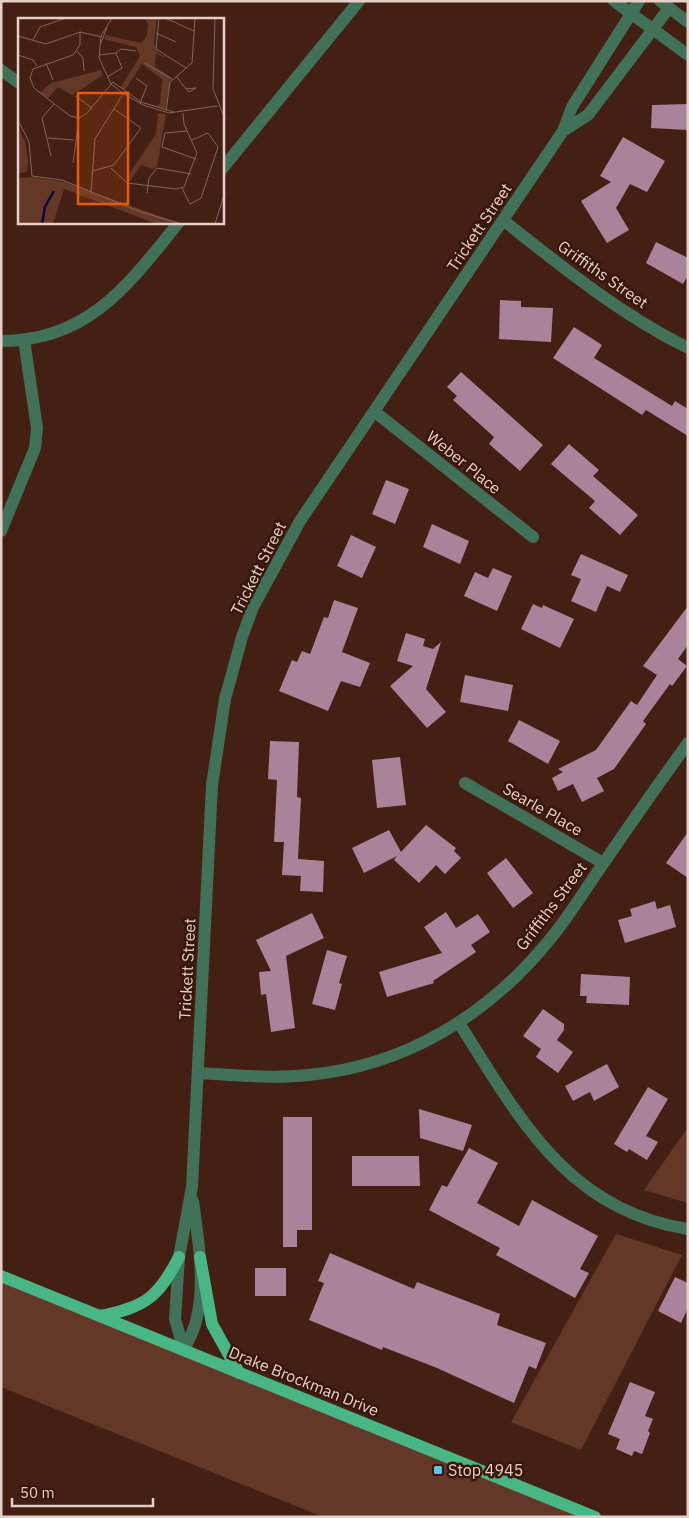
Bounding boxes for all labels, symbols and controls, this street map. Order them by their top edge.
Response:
inset map [18,18,224,224]
street label: Trickett Street [442,179,516,275]
street label: Griffiths Street [554,236,652,312]
street label: Weber Place [423,426,505,498]
street label: Trickett Street [226,518,290,618]
street label: Searle Place [500,778,587,840]
street label: Griffiths Street [511,858,591,954]
street label: Trickett Street [174,918,200,1020]
street label: Drake Brockman Drive [226,1342,382,1420]
place label: Stop 4945 [448,1460,523,1480]
marker: Stop 4945 [432,1464,444,1476]
scale bar [12,1476,154,1508]
text: 50 m [20,1483,55,1502]

